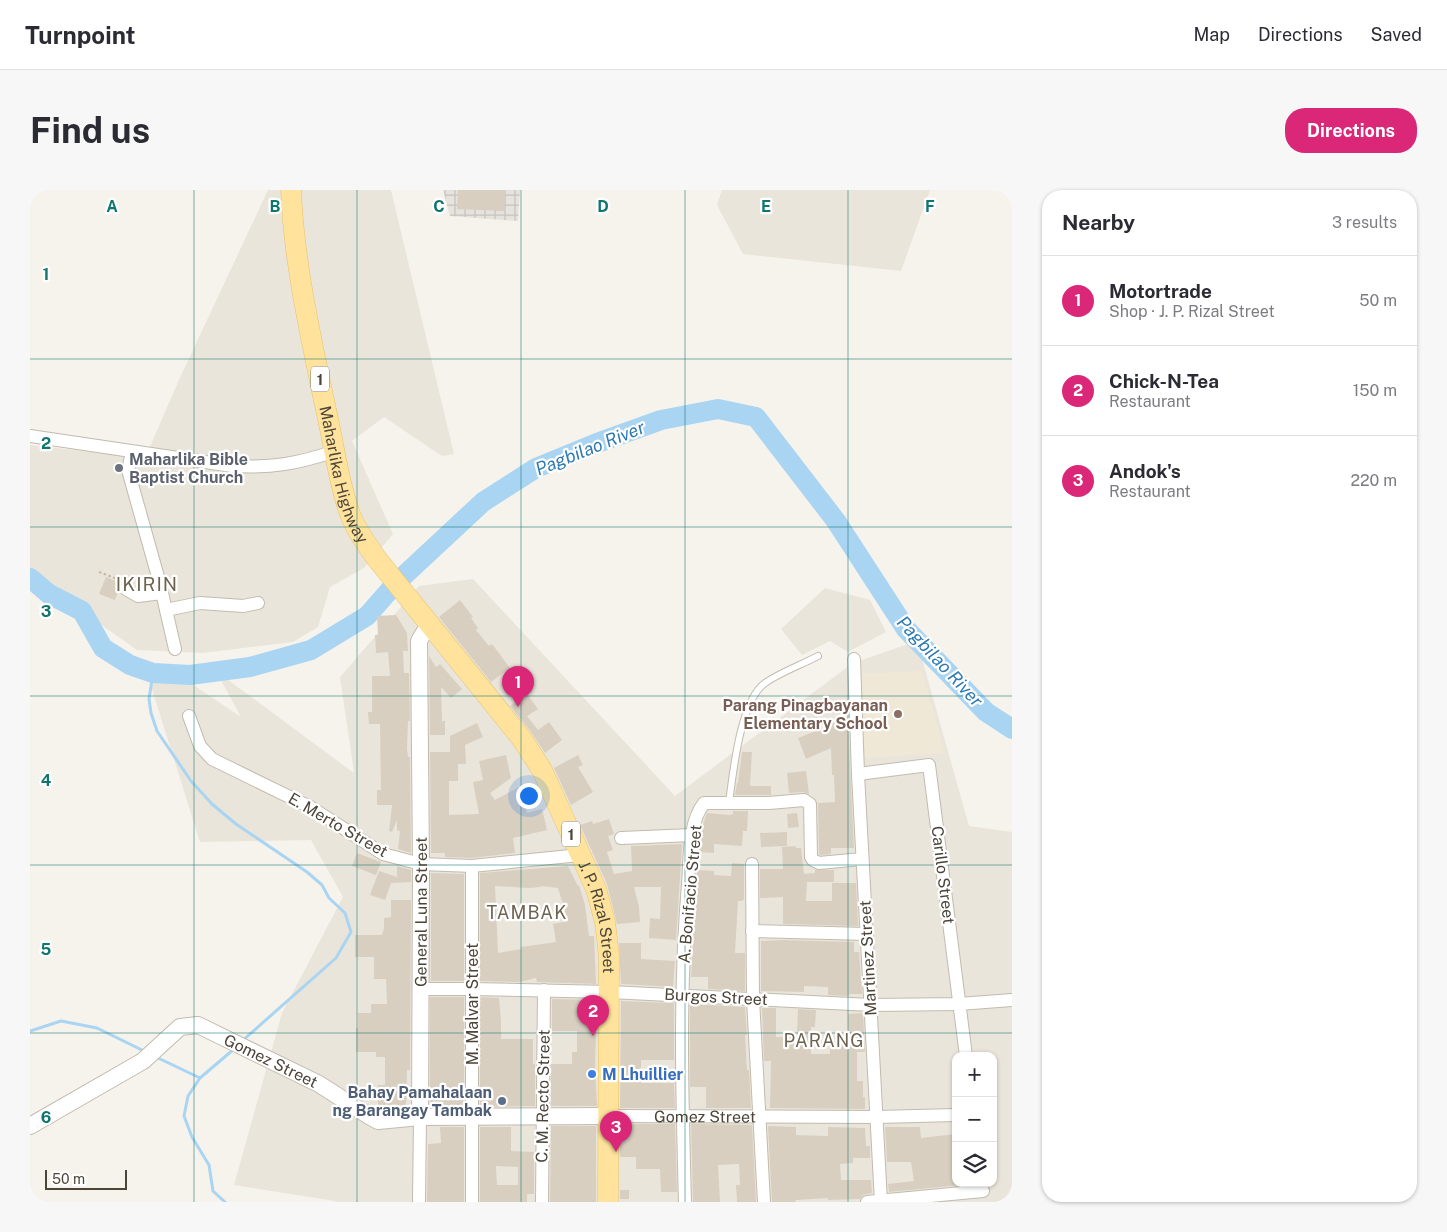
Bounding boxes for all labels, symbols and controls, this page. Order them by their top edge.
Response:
text: Turnpoint [25,21,135,49]
text: Map [1193,24,1230,45]
text: Directions [1258,24,1343,45]
text: Saved [1371,24,1422,45]
button: Directions [1285,108,1417,153]
text: Find us [30,110,150,151]
text: A [106,197,118,216]
text: B [270,197,281,216]
text: C [433,197,445,216]
text: D [597,197,609,216]
text: E [761,197,771,216]
text: F [925,197,935,216]
text: Nearby [1062,210,1135,235]
text: 3 results [1332,213,1397,232]
text: 1 [43,265,49,284]
text: Motortrade [1109,280,1212,302]
text: 1 [1075,291,1081,310]
text: 50 m [1359,291,1397,310]
text: Shop · J. P. Rizal Street [1109,302,1275,321]
road number: 1 [311,366,329,392]
text: Chick-N-Tea [1109,370,1219,392]
text: 2 [1073,381,1083,400]
text: 150 m [1353,381,1397,400]
text: Restaurant [1109,392,1191,411]
street label: Maharlika Highway [316,404,373,547]
water label: Pagbilao River [532,416,648,479]
text: 2 [41,434,51,453]
place label: Maharlika Bible Baptist Church [129,450,248,487]
text: Andok's [1109,460,1181,482]
marker: Maharlika Bible Baptist Church [113,462,125,474]
text: 3 [1073,471,1083,490]
text: 220 m [1350,471,1397,490]
text: Restaurant [1109,482,1191,501]
district label: IKIRIN [116,573,178,595]
text: 3 [41,602,51,621]
water label: Pagbilao River [893,611,987,711]
pin: 1 [502,666,534,707]
place label: Parang Pinagbayanan Elementary School [723,696,888,733]
marker: Parang Pinagbayanan Elementary School [892,708,904,720]
text: 4 [41,771,52,790]
your location [516,783,542,809]
street label: E. Merto Street [285,789,391,861]
road number: 1 [562,822,580,846]
street label: A. Bonifacio Street [674,824,706,964]
street label: Carillo Street [928,825,958,925]
street label: General Luna Street [411,837,431,987]
street label: J. P. Rizal Street [575,857,619,974]
street label: Martinez Street [855,900,881,1016]
district label: TAMBAK [487,902,567,923]
text: 5 [41,940,52,959]
street label: M. Malvar Street [463,943,482,1065]
street label: Burgos Street [664,985,768,1009]
pin: 2 [577,995,609,1036]
street label: C. M. Recto Street [532,1029,554,1163]
street label: Gomez Street [221,1030,321,1091]
district label: PARANG [784,1030,864,1051]
map controls [952,1052,997,1187]
button: + [952,1052,997,1097]
place label: M Lhuillier [602,1065,684,1084]
marker: M Lhuillier [586,1068,598,1080]
place label: Bahay Pamahalaan ng Barangay Tambak [332,1083,492,1120]
marker: Bahay Pamahalaan ng Barangay Tambak [496,1095,508,1107]
button: − [952,1097,997,1142]
street label: Gomez Street [654,1107,756,1126]
text: 6 [41,1108,51,1127]
pin: 3 [600,1111,632,1152]
button: layers [952,1142,997,1187]
scale bar [45,1167,128,1190]
text: 50 m [52,1171,85,1187]

